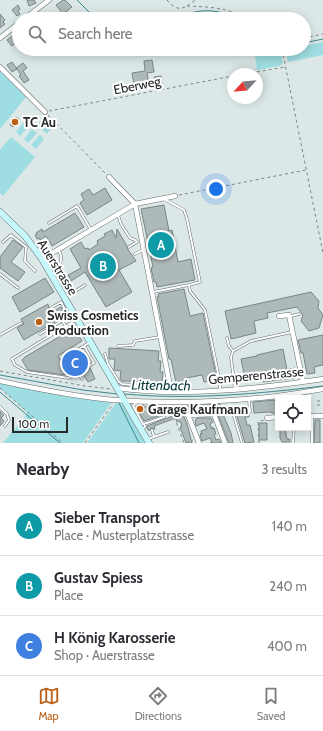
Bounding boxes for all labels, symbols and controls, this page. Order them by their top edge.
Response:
search box [12,12,311,56]
icon: search [26,23,48,45]
text: Search here [58,25,133,43]
north arrow [227,68,263,104]
street label: Eberweg [112,72,162,97]
place label: TC Au [23,114,56,130]
marker: TC Au [10,117,20,127]
your location [206,179,226,199]
pin: A [148,230,174,260]
street label: Auerstrasse [35,236,82,298]
pin: B [90,251,116,281]
place label: Swiss Cosmetics Production [47,307,139,338]
marker: Swiss Cosmetics Production [34,317,44,327]
pin: C [62,348,88,378]
street label: Gemperenstrasse [208,363,305,387]
water label: Littenbach [131,375,191,395]
map controls [275,395,311,431]
button: locate [275,395,311,431]
place label: Garage Kaufmann [148,401,248,417]
marker: Garage Kaufmann [135,404,145,414]
scale bar [12,415,68,434]
text: 100 m [18,417,49,431]
text: Nearby [16,459,69,479]
text: 3 results [261,461,307,477]
text: Sieber Transport [54,509,160,527]
text: A [25,518,33,534]
text: 140 m [272,518,307,534]
text: Place · Musterplatzstrasse [54,527,194,543]
text: Gustav Spiess [54,569,143,587]
text: B [25,578,33,594]
text: 240 m [269,578,307,594]
text: Place [54,587,83,603]
text: H König Karosserie [54,629,175,647]
text: C [25,638,33,654]
text: 400 m [267,638,307,654]
text: Shop · Auerstrasse [54,647,155,663]
tab: Map [38,685,60,723]
tab: Directions [135,685,182,723]
tab: Saved [257,685,285,723]

